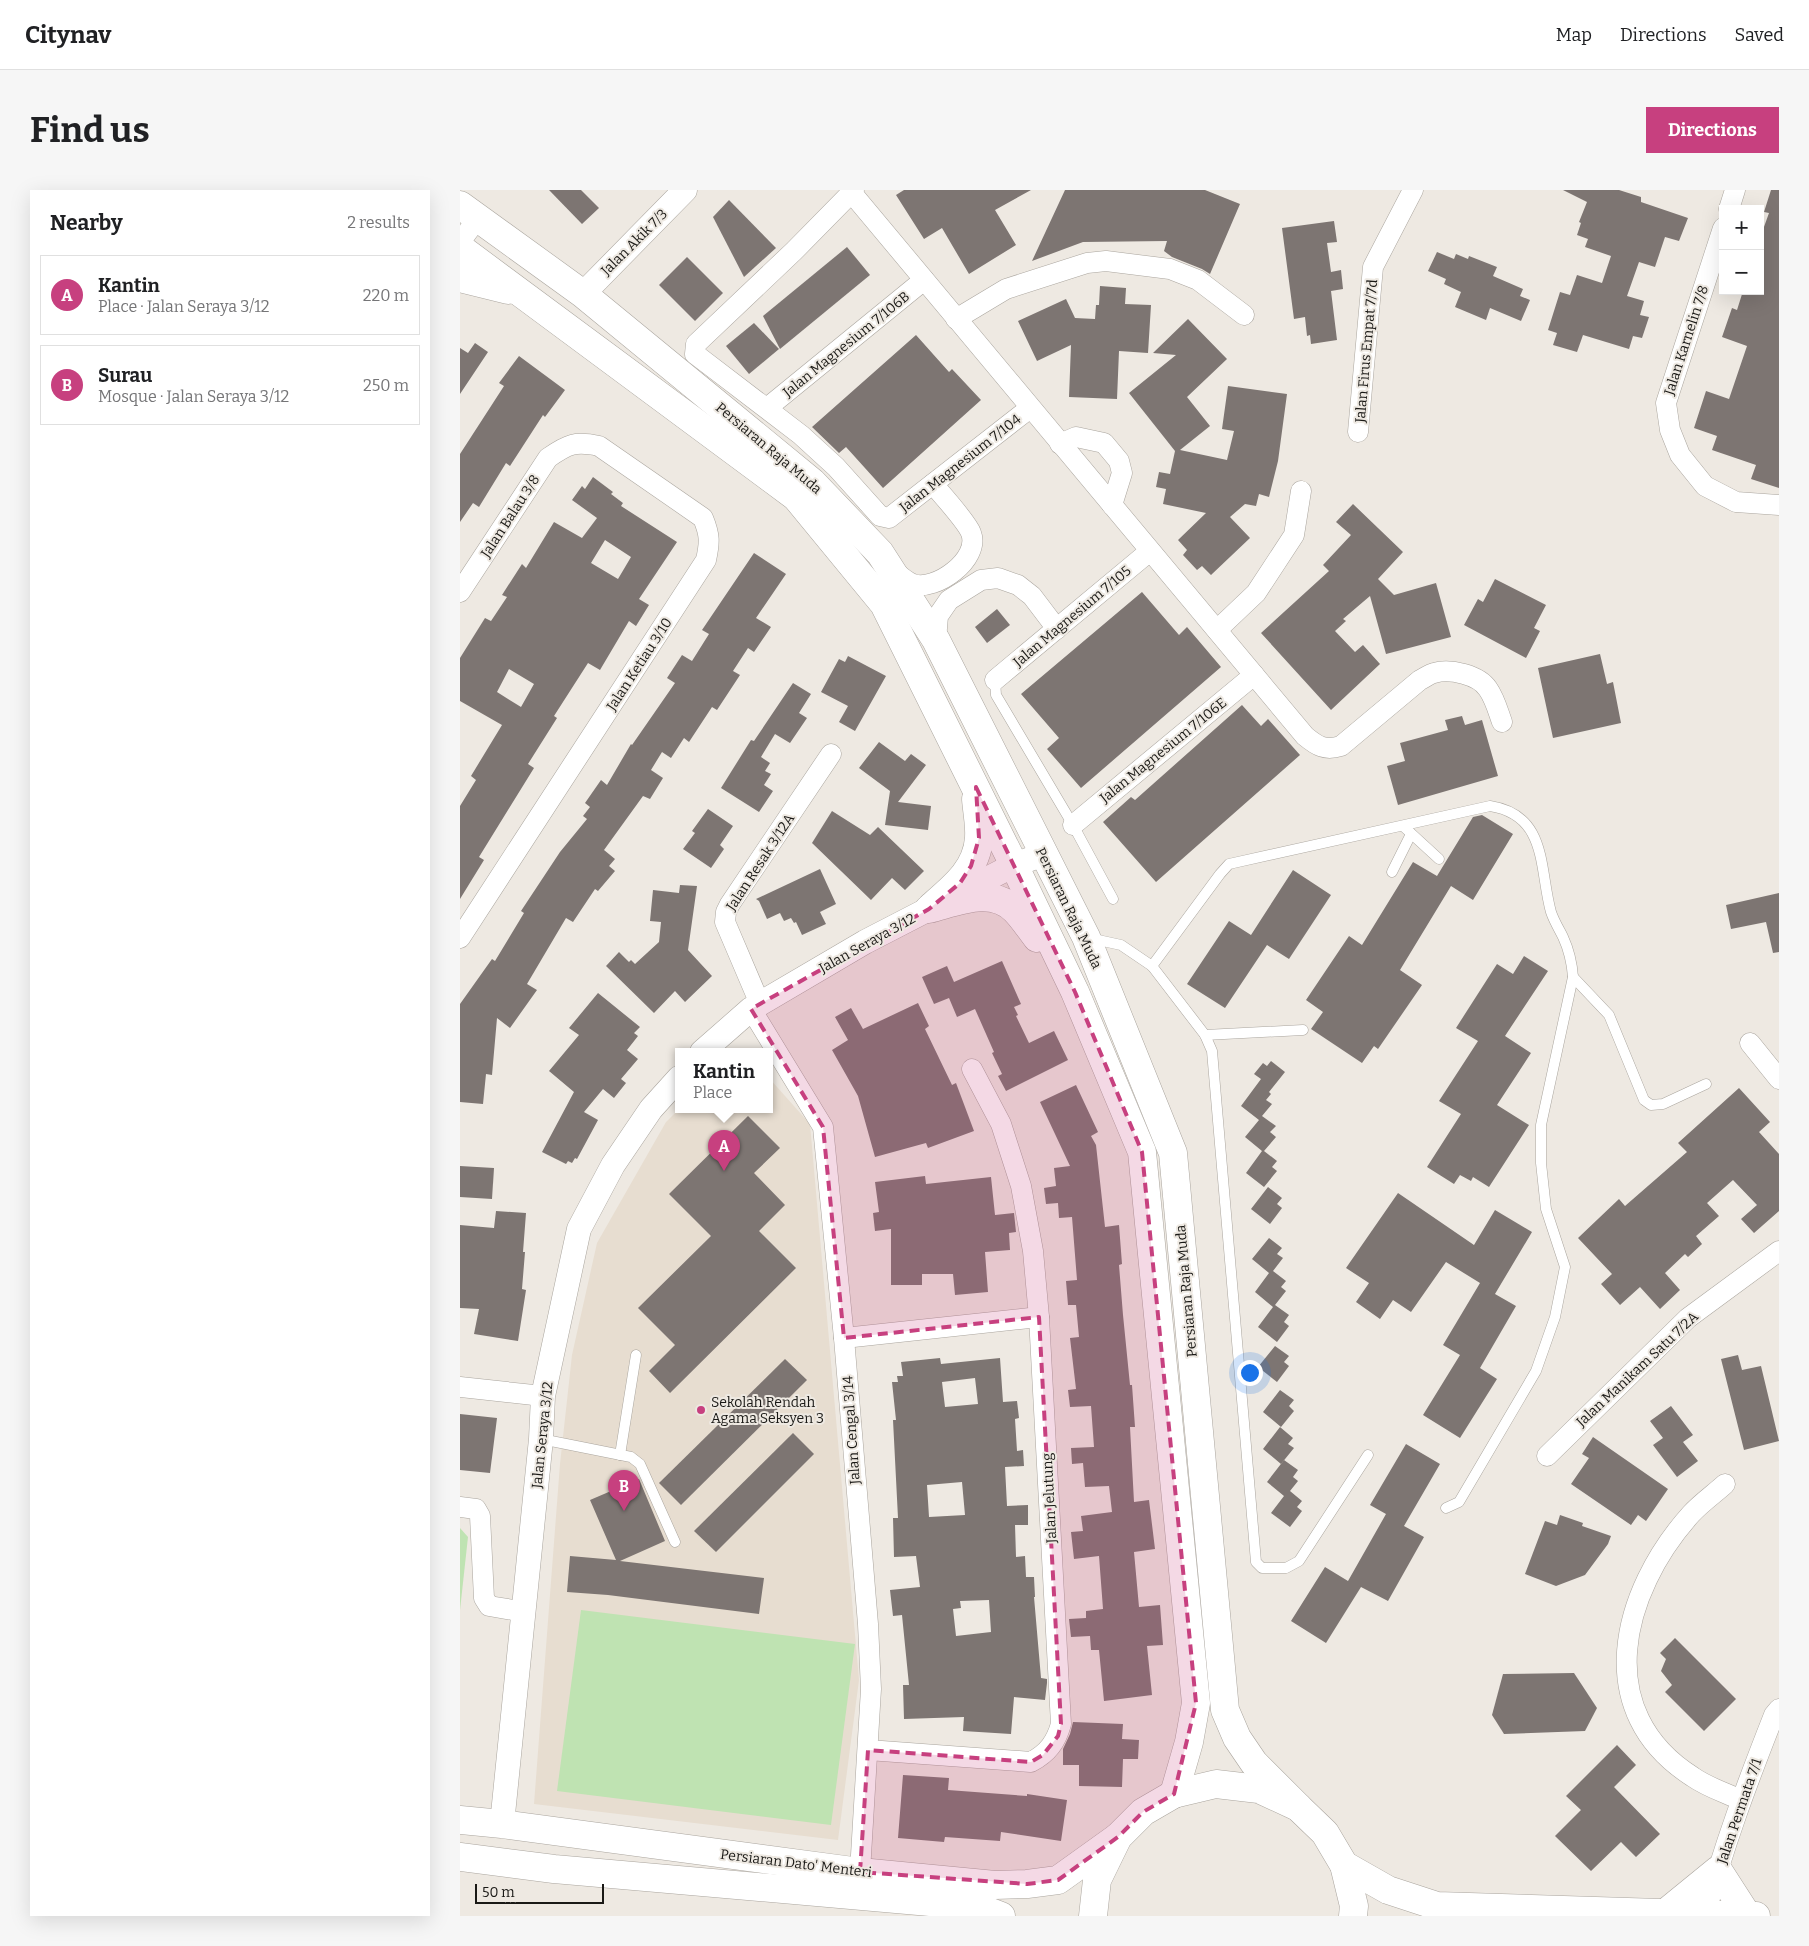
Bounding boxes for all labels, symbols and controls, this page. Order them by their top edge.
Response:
text: Citynav [25,21,111,49]
text: Map [1556,24,1592,46]
text: Directions [1620,24,1707,46]
text: Saved [1735,24,1784,46]
button: Directions [1646,107,1779,153]
text: Find us [30,109,150,151]
map controls [1719,205,1764,295]
button: + [1719,205,1764,250]
street label: Jalan Akik 7/3 [597,206,671,280]
text: Nearby [50,210,123,236]
text: 2 results [347,213,410,232]
button: − [1719,250,1764,295]
text: Kantin [98,274,160,297]
street label: Jalan Firus Empat 7/7d [1352,279,1381,424]
street label: Jalan Karnelin 7/8 [1660,283,1712,398]
text: A [61,286,73,305]
text: 220 m [363,286,409,305]
street label: Jalan Magnesium 7/106B [779,288,913,401]
text: Place · Jalan Seraya 3/12 [98,297,270,316]
text: Surau [98,364,152,387]
text: B [62,376,72,395]
text: 250 m [363,376,409,395]
text: Mosque · Jalan Seraya 3/12 [98,387,289,406]
street label: Persiaran Raja Muda [712,399,825,498]
street label: Jalan Magnesium 7/104 [896,411,1024,517]
street label: Jalan Balau 3/8 [477,472,544,562]
street label: Jalan Magnesium 7/105 [1009,562,1135,671]
street label: Jalan Ketiau 3/10 [603,615,676,715]
street label: Jalan Magnesium 7/106E [1096,694,1230,807]
street label: Jalan Resak 3/12A [722,810,798,915]
street label: Persiaran Raja Muda [1032,845,1105,972]
street label: Jalan Seraya 3/12 [815,910,918,977]
popup [675,1048,773,1113]
text: Kantin [693,1060,755,1083]
text: Place [693,1083,732,1102]
pin: A [708,1130,740,1171]
street label: Persiaran Raja Muda [1172,1224,1201,1358]
street label: Jalan Manikam Satu 7/2A [1572,1308,1702,1431]
your location [1237,1360,1263,1386]
street label: Jalan Cengal 3/14 [839,1375,864,1486]
street label: Jalan Seraya 3/12 [528,1381,557,1490]
place label: Sekolah Rendah Agama Seksyen 3 [711,1394,824,1427]
marker: Sekolah Rendah Agama Seksyen 3 [695,1404,707,1416]
street label: Jalan Jelutung [1039,1452,1060,1545]
pin: B [608,1470,640,1511]
street label: Jalan Permata 7/1 [1713,1756,1766,1867]
street label: Persiaran Dato' Menteri [719,1846,873,1881]
scale bar [475,1881,604,1904]
text: 50 m [482,1884,515,1901]

